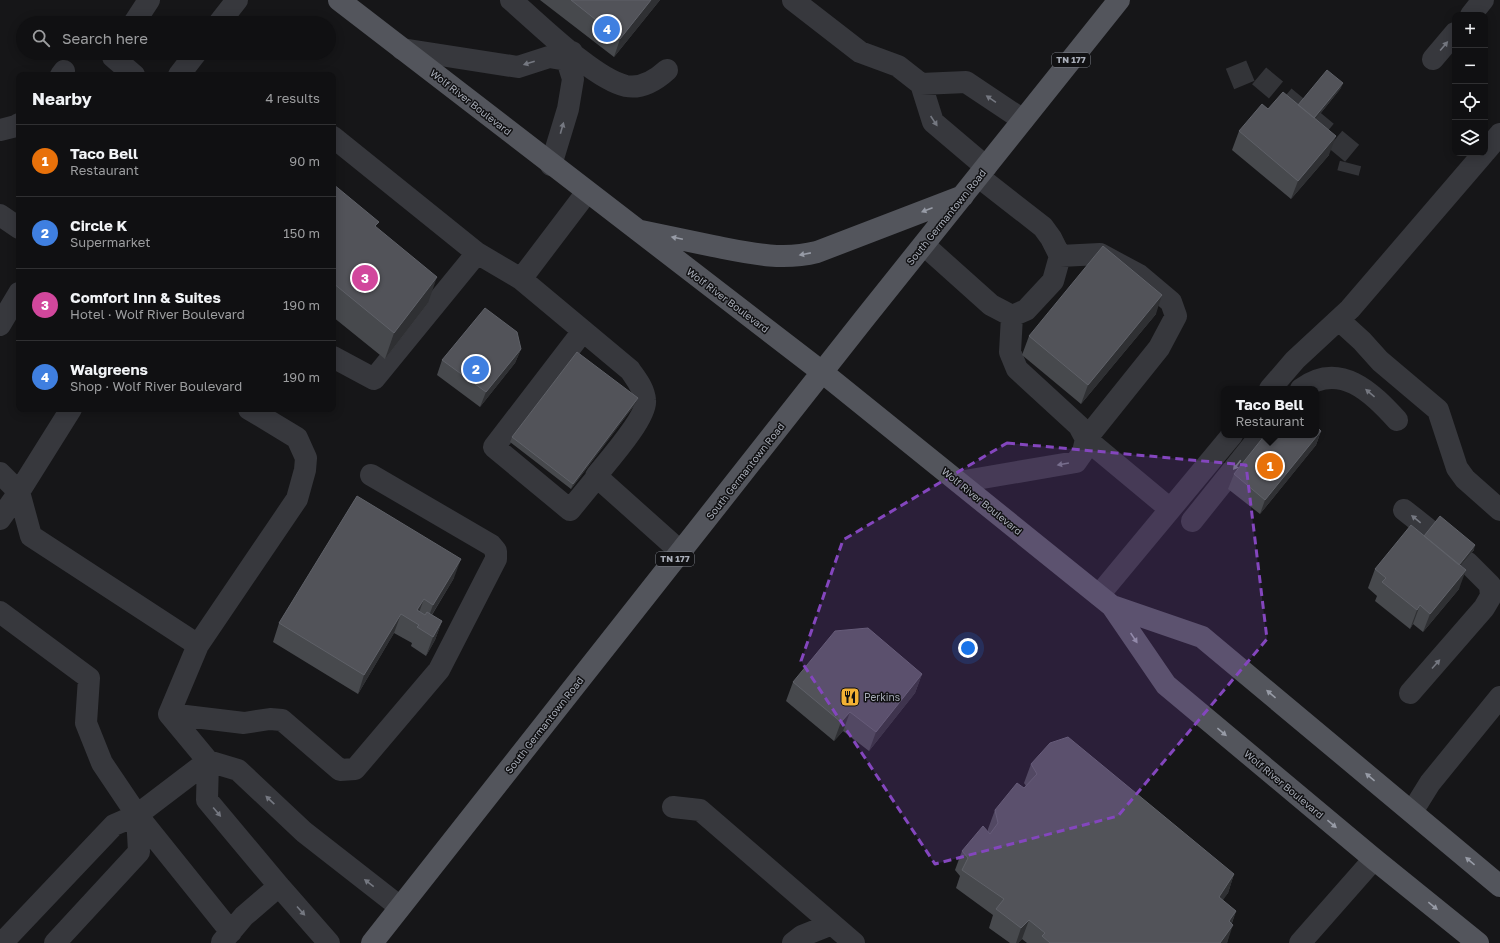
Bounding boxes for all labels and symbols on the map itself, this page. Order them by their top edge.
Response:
pin: 4 [594,14,620,44]
one-way arrow [1440,41,1449,51]
road number: TN 177 [1052,53,1090,67]
one-way arrow [523,60,535,66]
street label: Wolf River Boulevard [428,67,514,137]
one-way arrow [985,95,997,102]
one-way arrow [930,115,938,126]
one-way arrow [559,121,565,133]
street label: South Germantown Road [904,167,988,267]
one-way arrow [920,207,932,213]
one-way arrow [671,235,683,241]
one-way arrow [799,252,811,258]
pin: 3 [352,263,378,293]
street label: Wolf River Boulevard [685,265,771,335]
pin: 2 [463,354,489,384]
one-way arrow [1365,388,1375,397]
street label: South Germantown Road [703,420,787,522]
pin: 1 [1257,451,1283,481]
one-way arrow [1232,460,1241,471]
one-way arrow [1056,461,1069,467]
street label: Wolf River Boulevard [939,465,1025,537]
one-way arrow [1411,515,1422,524]
road number: TN 177 [656,552,694,566]
one-way arrow [1130,632,1138,643]
your location [958,638,978,658]
one-way arrow [1432,658,1441,669]
street label: South Germantown Road [502,674,586,776]
restaurant icon: Perkins [839,686,861,708]
one-way arrow [1265,690,1276,699]
place label: Perkins [864,691,900,703]
one-way arrow [1217,727,1227,736]
street label: Wolf River Boulevard [1242,747,1326,821]
one-way arrow [1365,773,1376,782]
one-way arrow [265,795,275,805]
one-way arrow [212,806,221,817]
one-way arrow [1327,819,1338,828]
one-way arrow [1465,856,1476,865]
one-way arrow [364,879,375,888]
one-way arrow [1427,902,1438,911]
one-way arrow [296,906,305,916]

